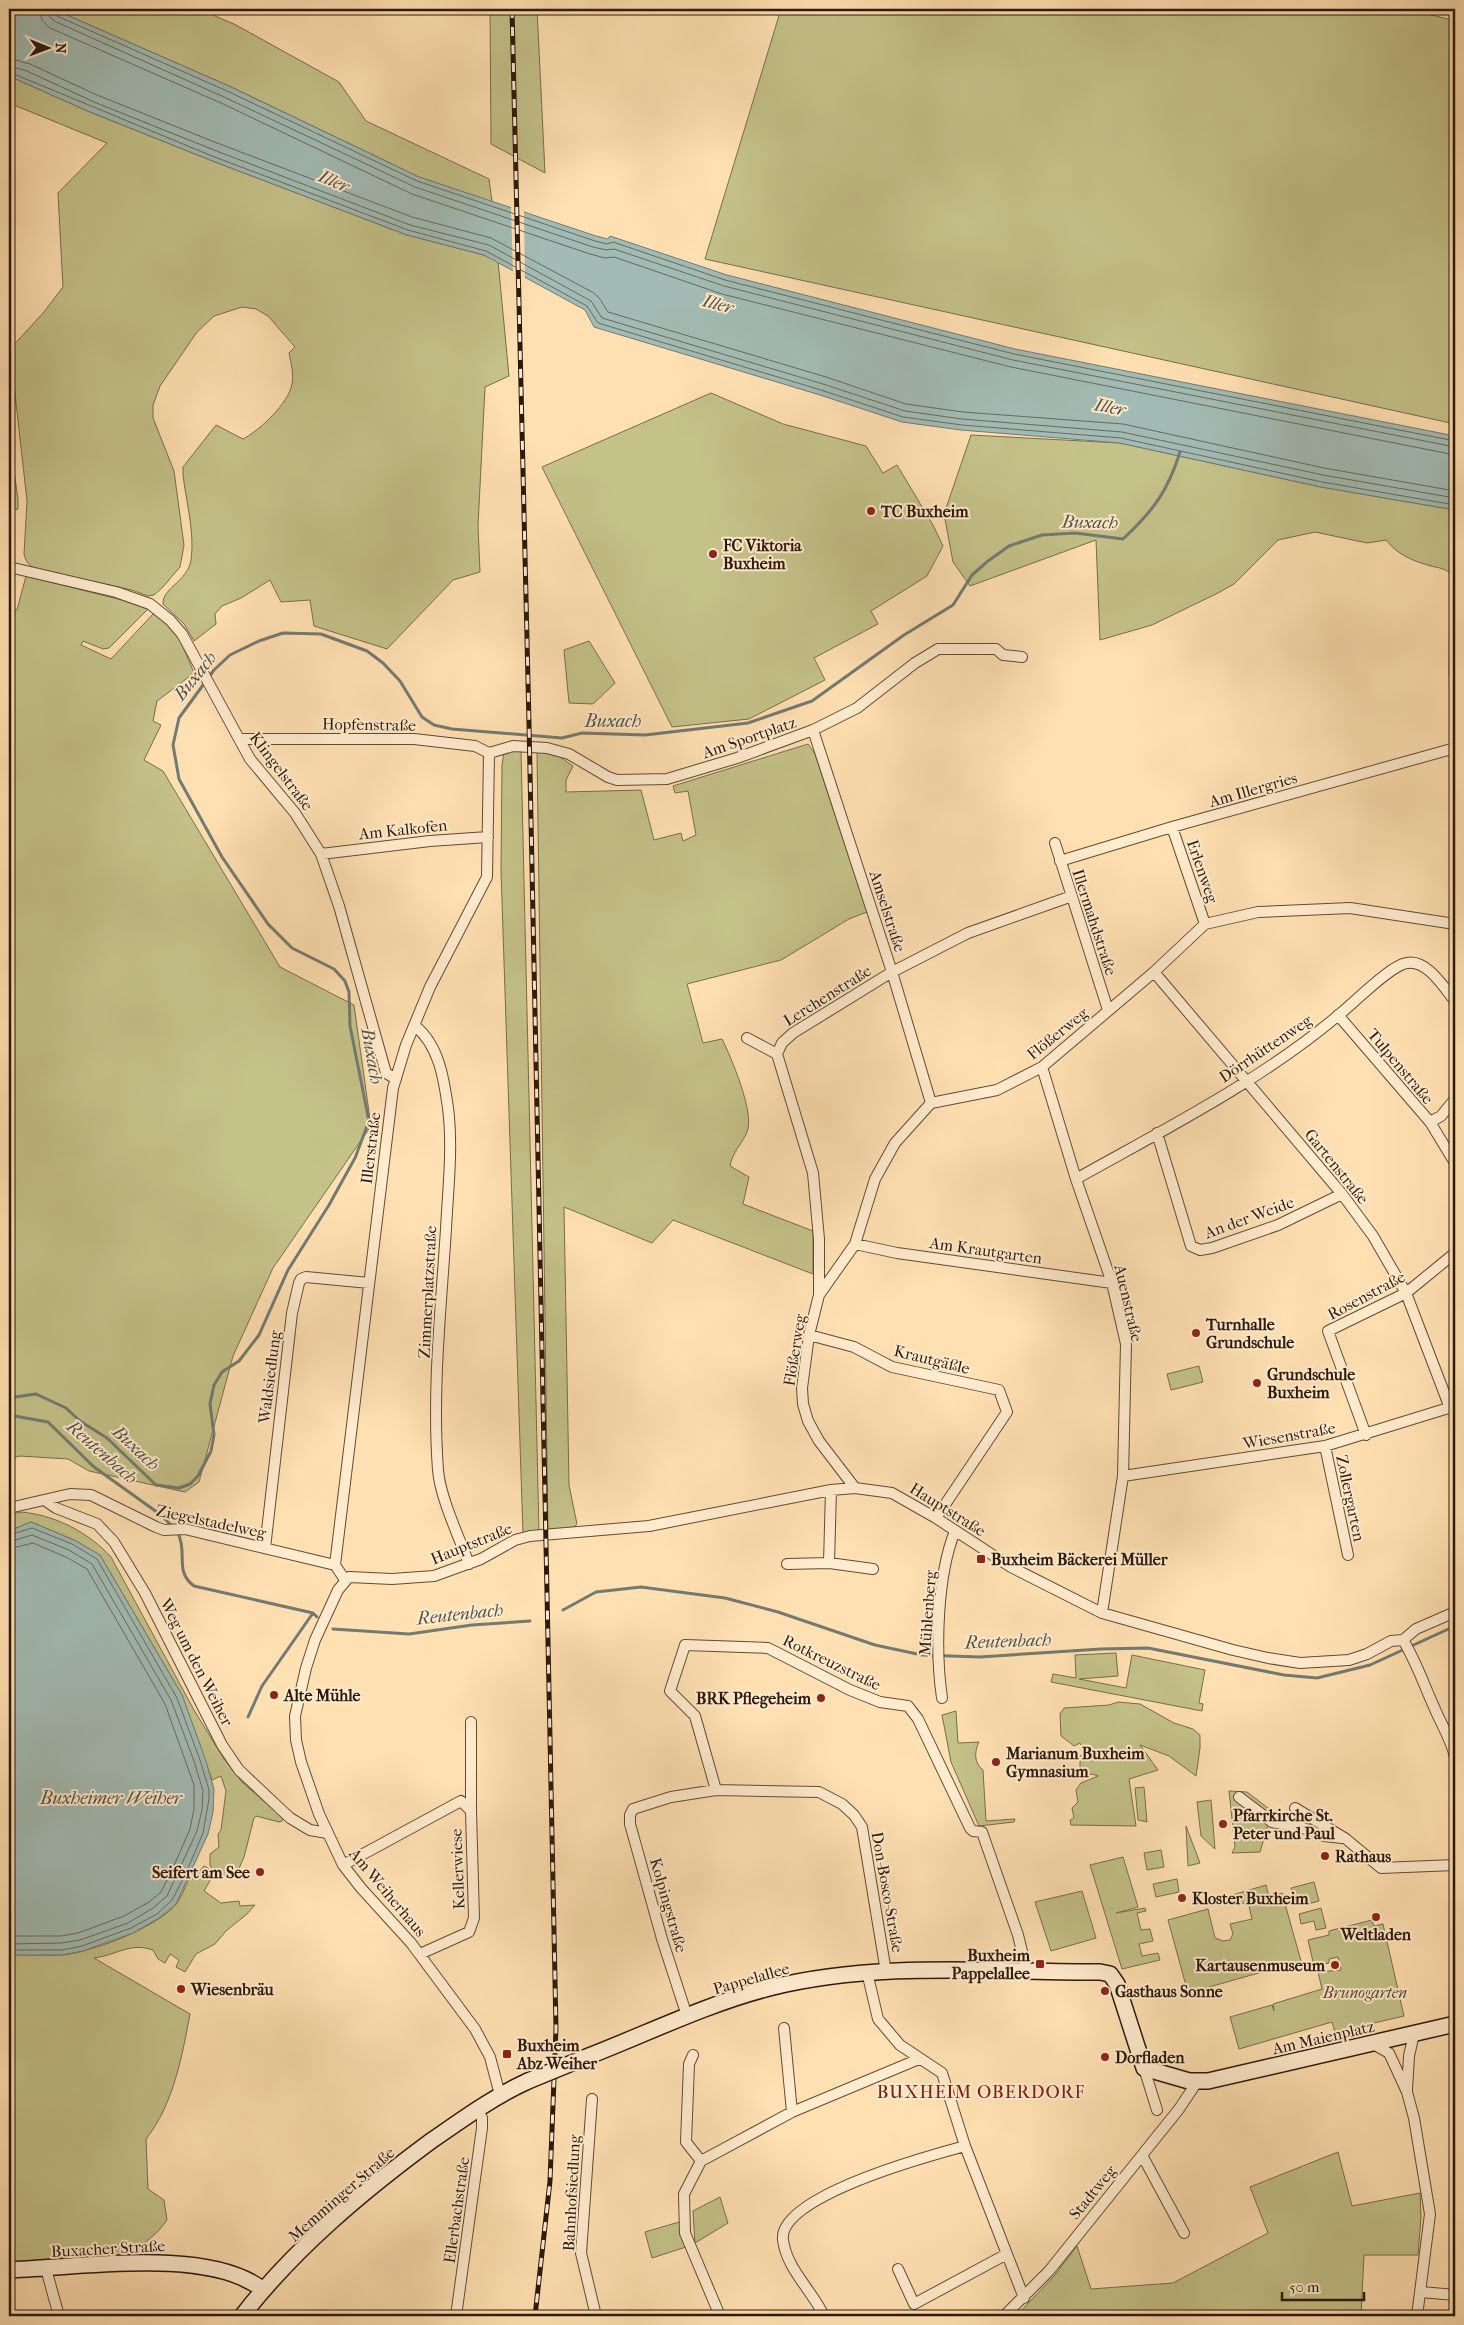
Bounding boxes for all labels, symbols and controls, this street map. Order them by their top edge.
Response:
north arrow [22,22,72,72]
text: N [52,43,69,54]
water label: Iller [314,165,354,198]
water label: Iller [699,290,738,319]
water label: Iller [1092,394,1129,421]
place label: TC Buxheim [880,502,969,521]
marker: TC Buxheim [865,505,877,517]
water label: Buxach [1061,511,1118,533]
place label: FC Viktoria Buxheim [722,536,802,573]
marker: FC Viktoria Buxheim [707,548,719,560]
water label: Buxach [169,648,221,706]
water label: Buxach [584,711,641,732]
street label: Am Sportplatz [699,713,798,763]
street label: Hopfenstraße [322,714,416,735]
street label: Klingelstraße [246,728,317,814]
street label: Am Illergries [1206,768,1299,811]
street label: Am Kalkofen [357,815,449,844]
street label: Erlenweg [1183,837,1222,906]
street label: Amselstraße [865,867,910,954]
street label: Illermahdstraße [1068,867,1121,978]
street label: Lerchenstraße [780,961,875,1030]
street label: Flößerweg [1023,1003,1092,1064]
street label: Dörrhüttenweg [1215,1010,1316,1086]
street label: Tulpenstraße [1364,1025,1438,1108]
water label: Buxach [356,1026,387,1086]
street label: Illerstraße [357,1111,384,1185]
street label: Gartenstraße [1301,1125,1373,1208]
street label: An der Weide [1201,1192,1297,1243]
street label: Zimmerplatzstraße [415,1225,440,1359]
street label: Am Krautgarten [927,1233,1044,1268]
street label: Auenstraße [1110,1262,1147,1344]
street label: Rosenstraße [1324,1267,1408,1324]
street label: Flößerweg [779,1312,810,1387]
place label: Turnhalle Grundschule [1205,1315,1294,1352]
marker: Turnhalle Grundschule [1190,1327,1202,1339]
street label: Waldsiedlung [254,1329,285,1426]
street label: Krautgäßle [892,1341,972,1378]
place label: Grundschule Buxheim [1267,1365,1355,1402]
marker: Grundschule Buxheim [1251,1377,1263,1389]
water label: Reutenbach [61,1415,141,1489]
street label: Wiesenstraße [1240,1418,1337,1453]
water label: Buxach [107,1421,163,1475]
street label: Zollergarten [1332,1453,1369,1544]
street label: Hauptstraße [906,1479,989,1540]
street label: Ziegelstadelweg [154,1501,268,1543]
street label: Hauptstraße [428,1519,515,1568]
place label: Buxheim Bäckerei Müller [991,1550,1169,1569]
marker: Buxheim Bäckerei Müller [975,1553,987,1565]
street label: Mühlenberg [915,1569,940,1656]
street label: Weg um den Weiher [156,1594,237,1729]
water label: Reutenbach [415,1600,504,1630]
water label: Reutenbach [963,1629,1052,1654]
street label: Rotkreuzstraße [780,1631,884,1694]
place label: Alte Mühle [283,1686,361,1705]
marker: Alte Mühle [268,1689,280,1701]
place label: BRK Pflegeheim [696,1689,812,1709]
marker: BRK Pflegeheim [815,1692,827,1704]
place label: Marianum Buxheim Gymnasium [1005,1744,1145,1782]
marker: Marianum Buxheim Gymnasium [990,1756,1002,1768]
water label: Buxheimer Weiher [39,1788,184,1809]
place label: Pfarrkirche St. Peter und Paul [1233,1806,1335,1843]
marker: Pfarrkirche St. Peter und Paul [1217,1818,1229,1830]
street label: Kellerwiese [447,1828,468,1910]
street label: Don-Bosco-Straße [868,1830,907,1954]
street label: Am Weiherhaus [345,1844,430,1940]
place label: Rathaus [1335,1847,1391,1866]
marker: Rathaus [1319,1850,1331,1862]
street label: Kolpingstraße [646,1856,691,1955]
place label: Seifert am See [152,1863,250,1882]
marker: Seifert am See [254,1866,266,1878]
place label: Kloster Buxheim [1192,1889,1309,1908]
marker: Kloster Buxheim [1176,1892,1188,1904]
marker: Weltladen [1370,1911,1382,1923]
place label: Weltladen [1340,1925,1412,1944]
place label: Buxheim Pappelallee [952,1946,1031,1984]
place label: Kartausenmuseum [1195,1956,1326,1975]
marker: Buxheim Pappelallee [1034,1958,1046,1970]
street label: Pappelallee [711,1959,792,1998]
marker: Kartausenmuseum [1329,1959,1341,1971]
place label: Wiesenbräu [190,1980,275,1999]
place label: Gasthaus Sonne [1115,1982,1223,2001]
marker: Wiesenbräu [175,1983,187,1995]
park label: Brunogarten [1322,1983,1407,2002]
marker: Gasthaus Sonne [1099,1985,1111,1997]
street label: Am Maienplatz [1269,2017,1376,2059]
place label: Buxheim Abz Weiher [516,2036,598,2073]
marker: Buxheim Abz Weiher [501,2048,513,2060]
place label: Dorfladen [1115,2048,1185,2067]
marker: Dorfladen [1099,2051,1111,2063]
district label: BUXHEIM OBERDORF [877,2082,1085,2103]
street label: Bahnhofsiedlung [559,2134,584,2252]
street label: Memminger Straße [284,2143,398,2246]
street label: Ellerbachstraße [440,2155,473,2265]
street label: Stadtweg [1065,2161,1120,2223]
street label: Buxacher Straße [51,2236,166,2261]
scale bar [1282,2270,1364,2302]
text: 50 m [1289,2278,1320,2296]

